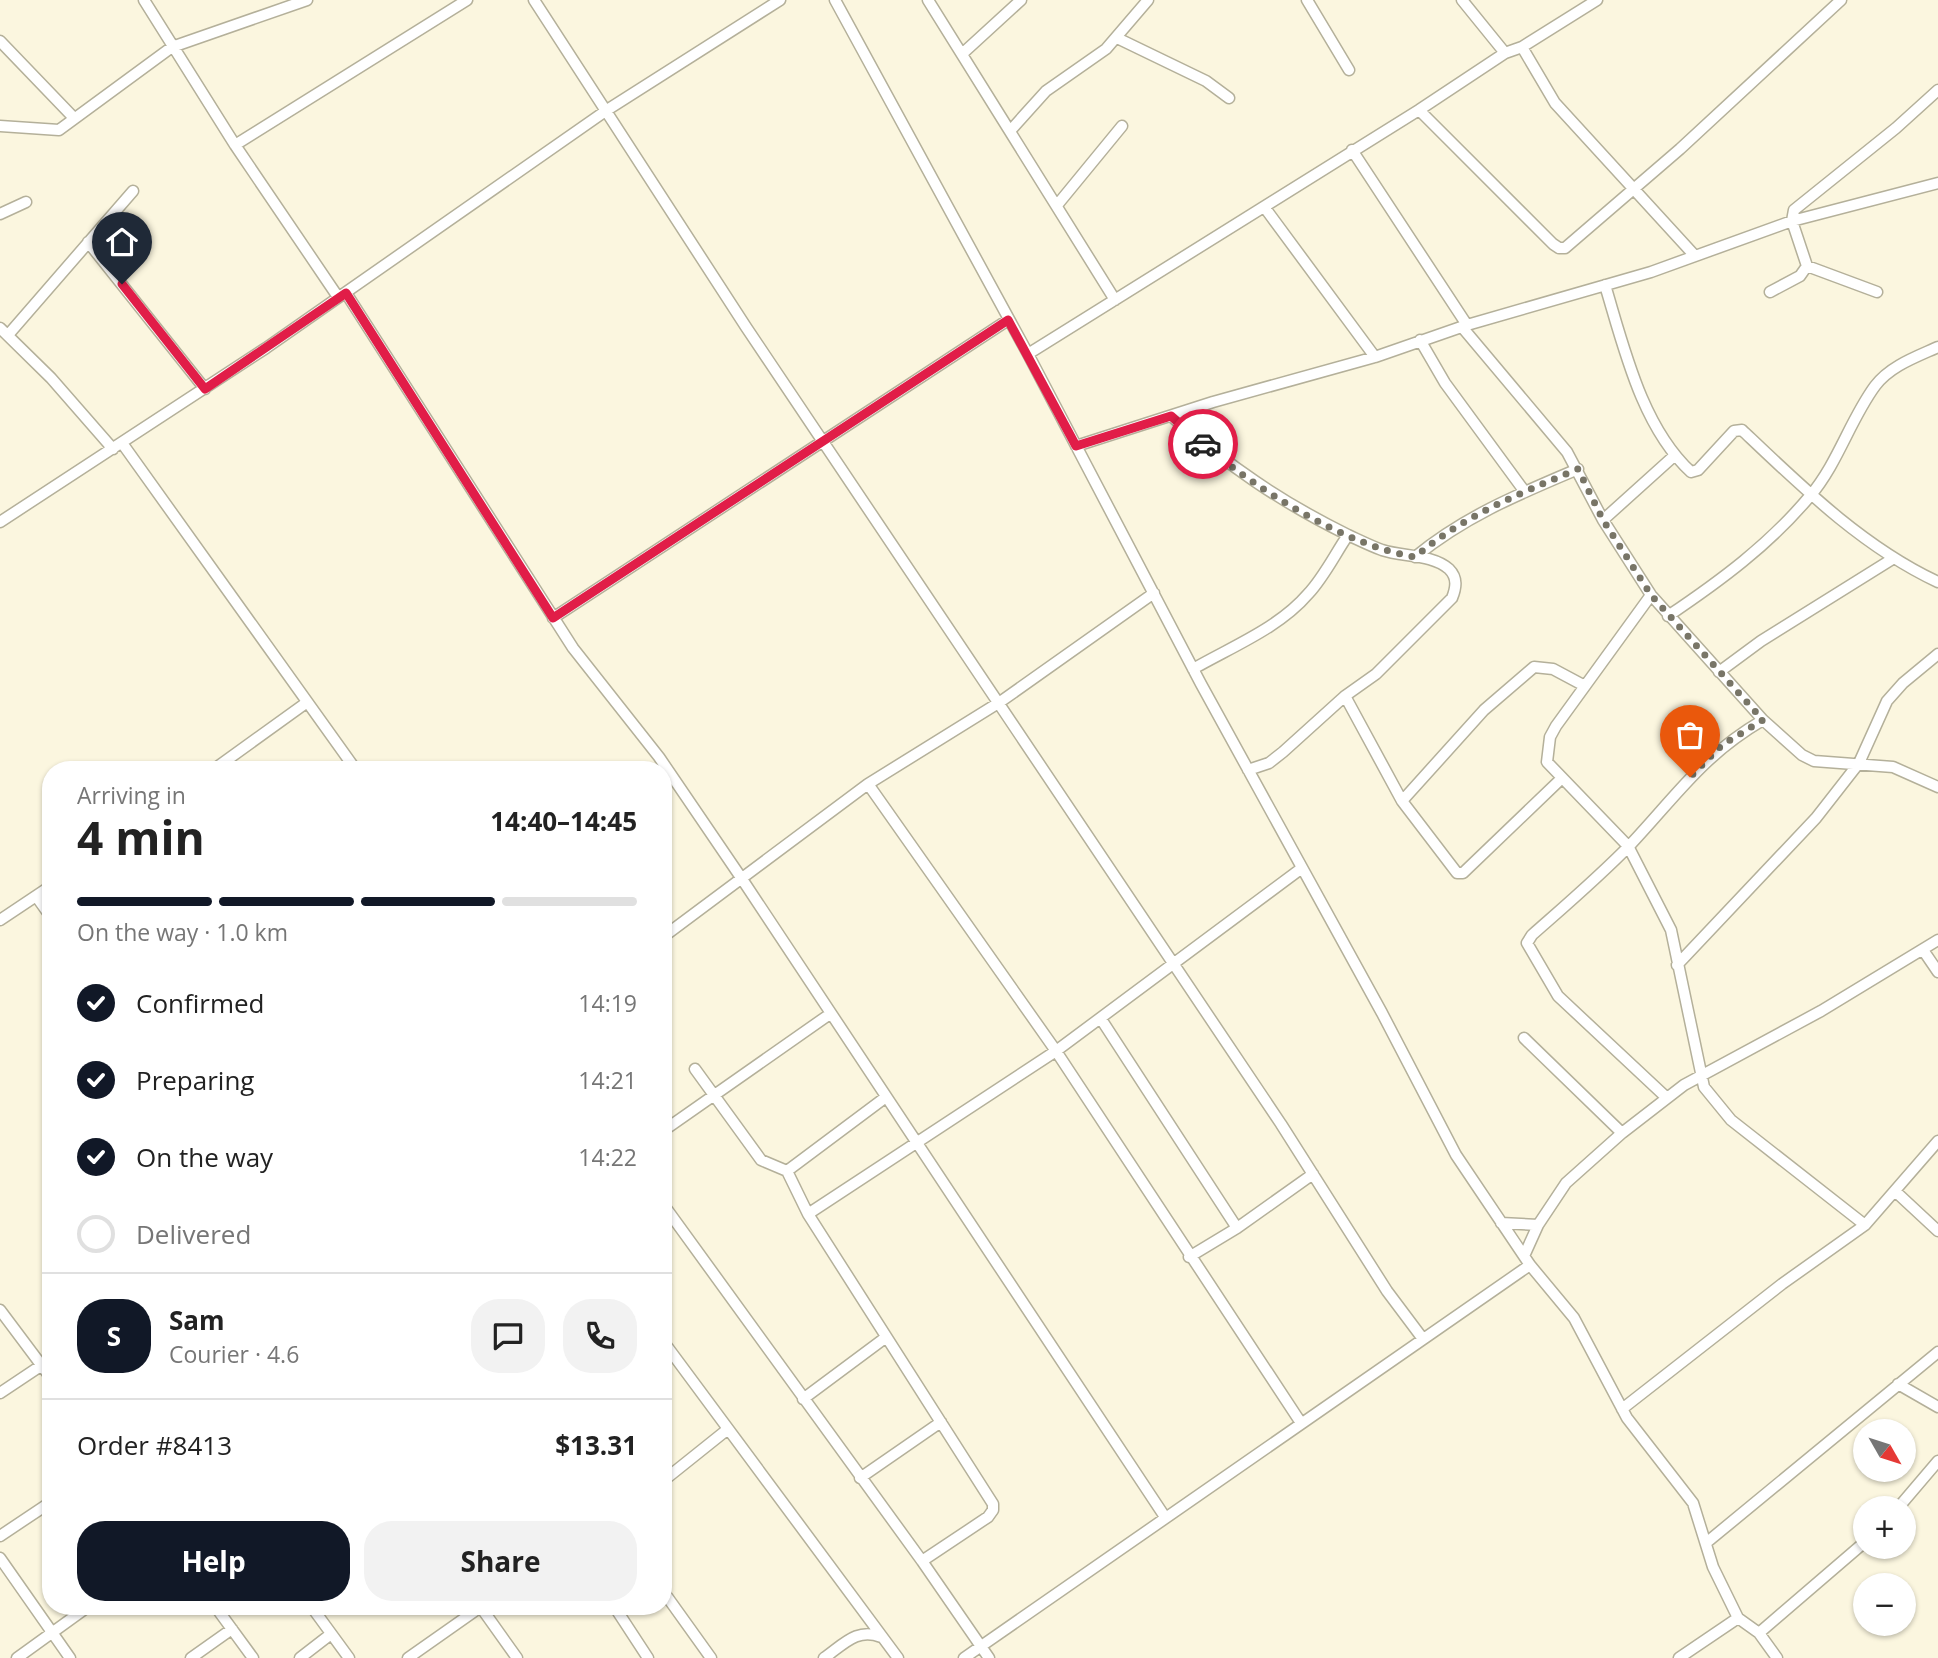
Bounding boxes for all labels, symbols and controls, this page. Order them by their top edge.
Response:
pin [92,212,152,284]
icon: home [103,223,141,261]
courier [1168,409,1238,479]
icon: car [1184,425,1222,463]
pin [1660,705,1720,777]
icon: bag [1671,716,1709,754]
text: Arriving in [77,779,186,811]
text: 14:40–14:45 [490,803,637,839]
text: 4 min [77,806,205,868]
text: On the way · 1.0 km [77,916,288,948]
icon: check [77,984,115,1022]
text: Confirmed [136,985,264,1021]
text: 14:19 [578,987,637,1019]
icon: check [77,1061,115,1099]
text: Preparing [136,1062,254,1098]
text: 14:21 [578,1064,637,1096]
icon: check [77,1138,115,1176]
text: On the way [136,1139,273,1175]
text: 14:22 [578,1141,637,1173]
text: Delivered [136,1216,251,1252]
button: chat [471,1299,545,1373]
button: phone [563,1299,637,1373]
text: Sam [169,1302,225,1338]
text: S [107,1318,121,1354]
text: Courier · 4.6 [169,1338,299,1370]
north arrow [1853,1419,1916,1482]
map controls [1853,1419,1916,1636]
text: Order #8413 [77,1427,232,1463]
text: $13.31 [555,1427,637,1463]
button: + [1853,1496,1916,1559]
button: Help [77,1521,350,1601]
button: Share [364,1521,637,1601]
button: − [1853,1573,1916,1636]

